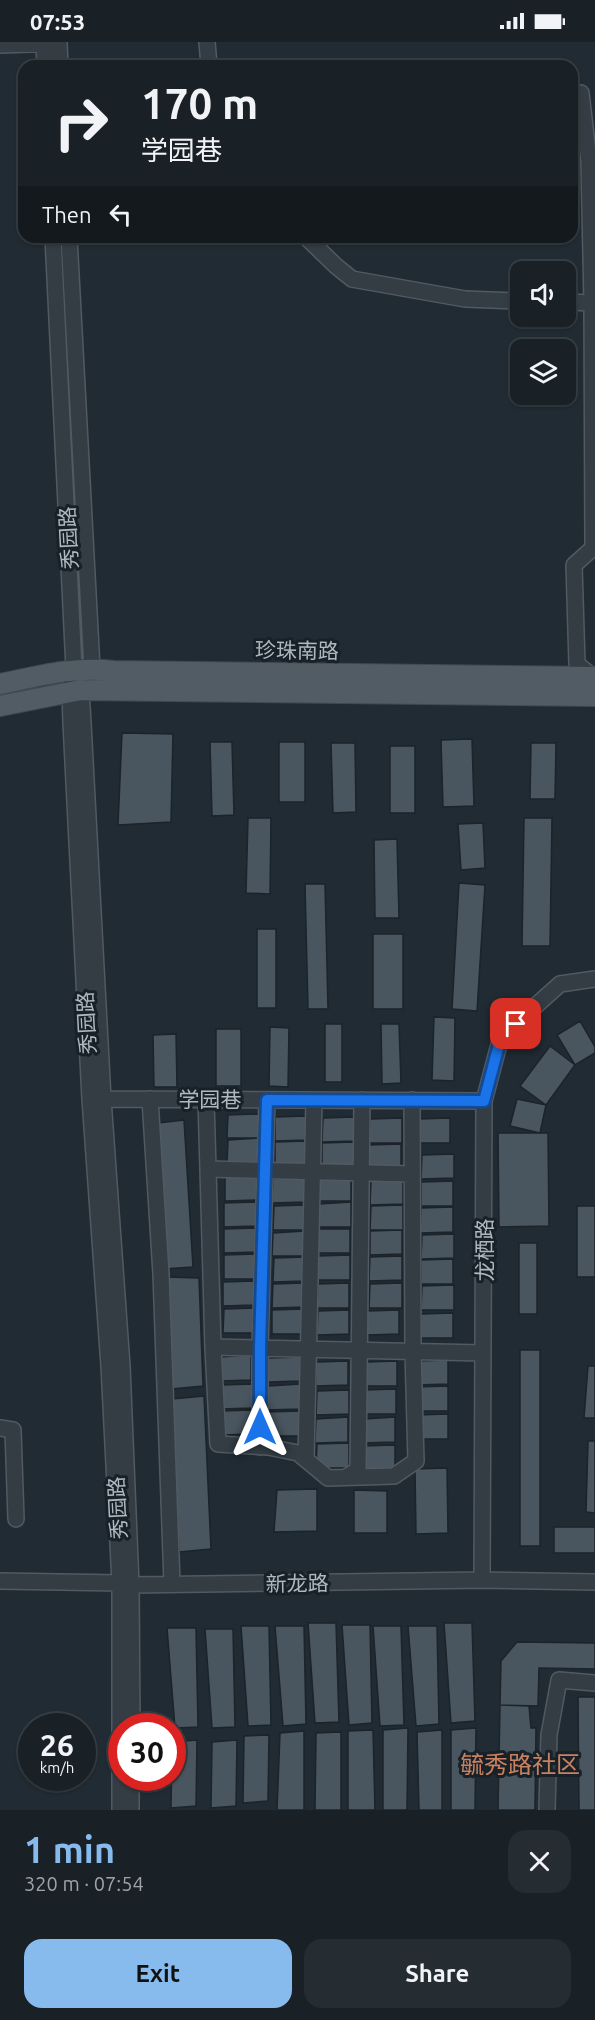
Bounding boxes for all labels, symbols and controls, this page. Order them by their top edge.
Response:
text: 07:53 [30,9,85,34]
text: 170 m [141,80,258,127]
icon: right [42,84,120,162]
text: 学园巷 [141,135,222,165]
icon: left [104,198,137,231]
text: Then [42,202,92,227]
map controls [510,261,576,405]
button: sound [510,261,576,327]
button: layers [510,339,576,405]
street label: 秀园路 [54,506,82,570]
street label: 珍珠南路 [255,637,339,663]
street label: 秀园路 [72,991,100,1055]
pin [490,998,541,1049]
icon: arrive [499,1007,532,1040]
street label: 学园巷 [179,1087,242,1111]
street label: 龙栖路 [472,1219,496,1282]
position arrow [228,1395,292,1459]
street label: 秀园路 [103,1476,131,1540]
street label: 新龙路 [265,1570,329,1596]
speed limit sign: 30 [108,1713,186,1791]
text: 26 [40,1728,74,1762]
district label: 毓秀路社区 [460,1751,580,1778]
text: km/h [40,1759,74,1776]
text: 1 min [24,1829,115,1870]
button: close [508,1830,571,1893]
text: 320 m · 07:54 [24,1872,144,1895]
button: Exit [24,1939,292,2008]
button: Share [304,1939,571,2008]

